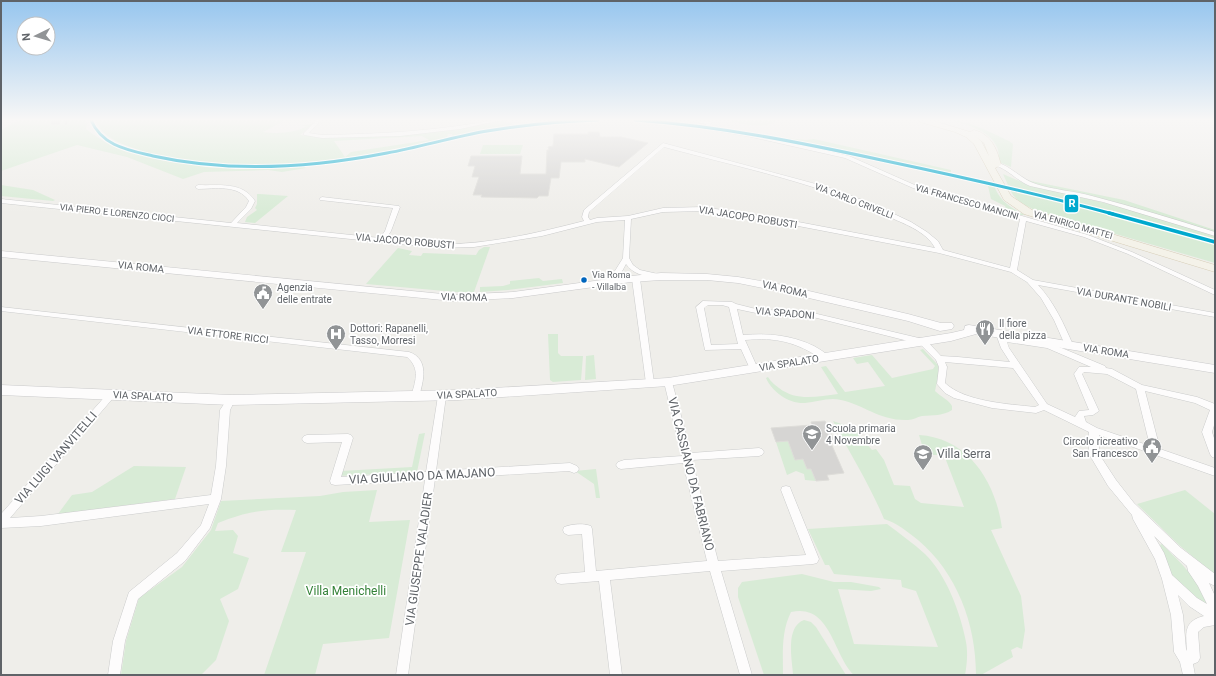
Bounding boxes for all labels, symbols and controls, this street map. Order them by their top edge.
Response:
north arrow [16,16,56,56]
text: N [20,32,33,41]
street label: VIA CARLO CRIVELLI [813,181,895,221]
street label: VIA FRANCESCO MANCINI [914,182,1020,222]
line badge: R [1064,194,1079,213]
text: R [1068,197,1076,210]
street label: VIA PIERO E LORENZO CIOCI [59,202,175,224]
street label: VIA JACOPO ROBUSTI [698,204,798,230]
street label: VIA ENRICO MATTEI [1032,209,1114,241]
street label: VIA JACOPO ROBUSTI [355,231,455,251]
street label: VIA ROMA [117,259,165,275]
place label: Via Roma - Villalba [592,270,631,292]
marker: Via Roma - Villalba [579,275,589,285]
street label: VIA ROMA [761,278,809,300]
public building icon: Agenzia delle entrate [252,282,274,310]
place label: Agenzia delle entrate [277,282,332,305]
street label: VIA DURANTE NOBILI [1076,285,1172,313]
street label: VIA ROMA [441,291,488,303]
street label: VIA SPADONI [755,305,815,321]
restaurant icon: Il fiore della pizza [974,318,996,346]
place label: Il fiore della pizza [999,318,1046,341]
hospital icon: Dottori: Rapanelli, Tasso, Morresi [325,323,347,351]
place label: Dottori: Rapanelli, Tasso, Morresi [350,323,428,346]
street label: VIA ETTORE RICCI [187,325,269,345]
street label: VIA ROMA [1082,342,1130,360]
street label: VIA SPALATO [758,353,820,373]
street label: VIA SPALATO [437,387,498,401]
street label: VIA SPALATO [113,389,174,403]
street label: VIA CASSIANO DA FABRIANO [665,396,717,552]
street label: VIA LUIGI VANVITELLI [12,409,100,507]
school or university icon: Scuola primaria 4 Novembre [801,423,823,451]
place label: Scuola primaria 4 Novembre [826,423,896,446]
place label: Circolo ricreativo San Francesco [1063,436,1138,459]
public building icon: Circolo ricreativo San Francesco [1141,436,1163,464]
school or university icon: Villa Serra [912,443,934,471]
place label: Villa Serra [937,447,991,461]
street label: VIA GIULIANO DA MAJANO [348,465,496,487]
street label: VIA GIUSEPPE VALADIER [403,491,435,627]
park label: Villa Menichelli [306,584,386,598]

